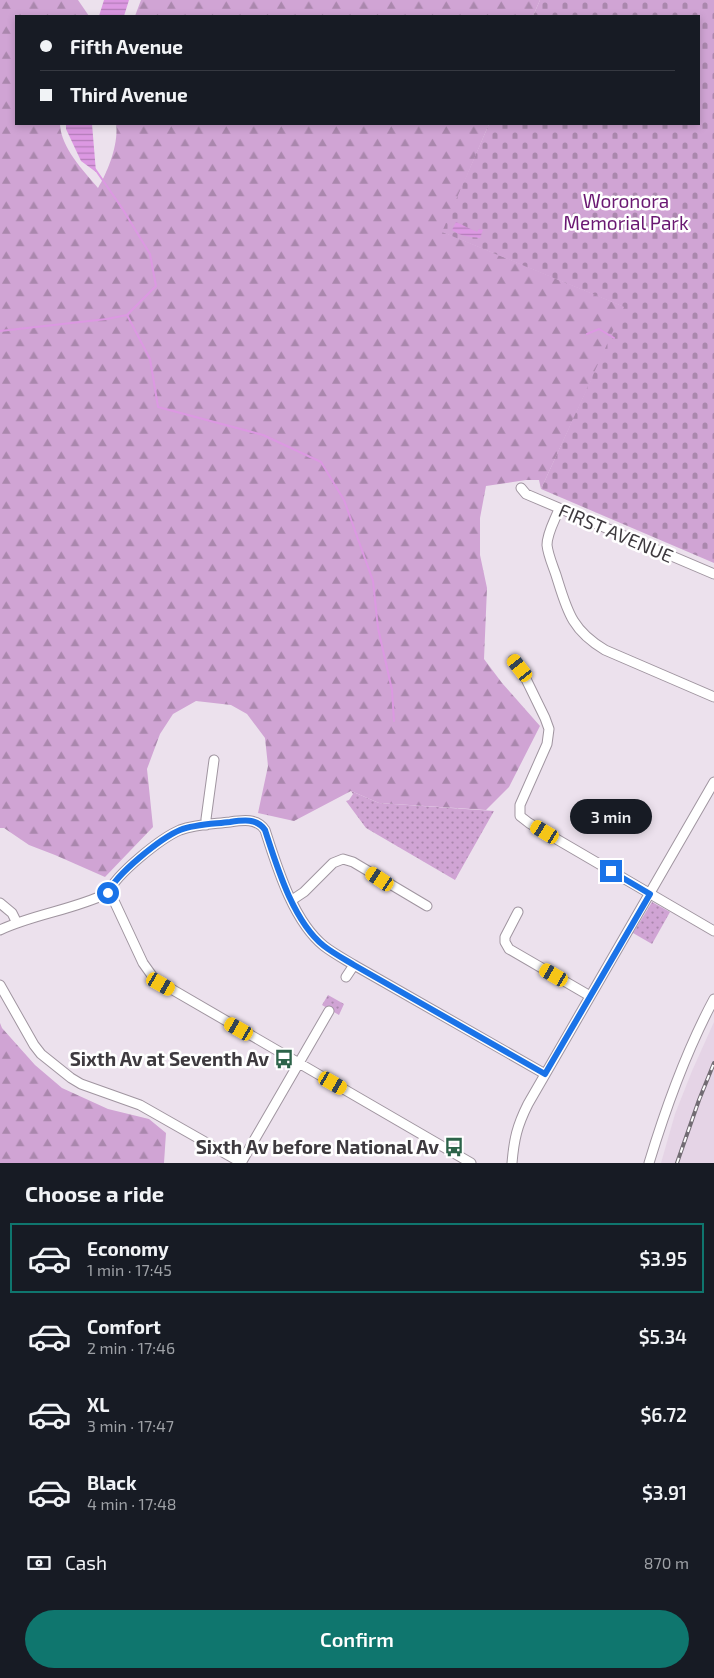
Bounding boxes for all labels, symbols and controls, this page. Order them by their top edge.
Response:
text: Fifth Avenue [70,35,183,58]
text: Third Avenue [70,83,188,106]
park label: Woronora Memorial Park [563,189,689,234]
street label: FIRST AVENUE [556,498,677,567]
car [504,652,535,684]
callout: 3 min [570,798,652,834]
text: 3 min [591,807,631,826]
car [528,818,561,846]
route end [600,860,622,882]
car [363,864,396,894]
route start [97,882,119,904]
car [537,961,570,989]
car [144,970,177,998]
car [222,1015,255,1043]
place label: Sixth Av at Seventh Av [70,1047,269,1070]
bus stop icon: Sixth Av at Seventh Av [273,1048,295,1070]
car [316,1069,349,1097]
place label: Sixth Av before National Av [196,1135,439,1158]
bus stop icon: Sixth Av before National Av [443,1136,465,1158]
text: Choose a ride [25,1180,164,1206]
icon: car [27,1236,72,1281]
text: Economy [87,1237,169,1260]
text: $3.95 [639,1247,687,1270]
text: 1 min · 17:45 [87,1260,172,1279]
icon: car [27,1314,72,1359]
text: Comfort [87,1315,161,1338]
text: $5.34 [639,1325,687,1348]
text: 2 min · 17:46 [87,1338,175,1357]
icon: car [27,1392,72,1437]
text: XL [87,1393,109,1416]
text: $6.72 [640,1403,687,1426]
text: 3 min · 17:47 [87,1416,174,1435]
icon: car [27,1470,72,1515]
text: Black [87,1471,137,1494]
text: $3.91 [642,1481,687,1504]
text: 4 min · 17:48 [87,1494,177,1513]
icon: cash [25,1549,53,1577]
text: Cash [65,1551,107,1574]
text: 870 m [644,1553,689,1572]
button: Confirm [25,1610,689,1668]

